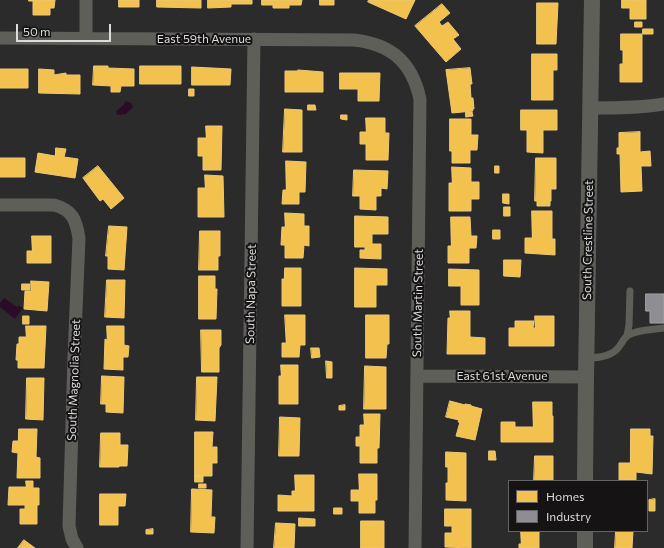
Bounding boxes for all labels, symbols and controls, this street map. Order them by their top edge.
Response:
scale bar [18,16,113,42]
text: 50 m [23,24,51,38]
street label: East 59th Avenue [157,32,251,46]
street label: South Crestline Street [580,180,596,300]
street label: South Napa Street [243,244,259,344]
street label: South Martin Street [410,249,426,357]
street label: South Magnolia Street [65,319,83,441]
street label: East 61st Avenue [456,369,548,383]
legend [508,480,648,532]
text: Homes [546,489,584,503]
text: Industry [546,509,591,523]

